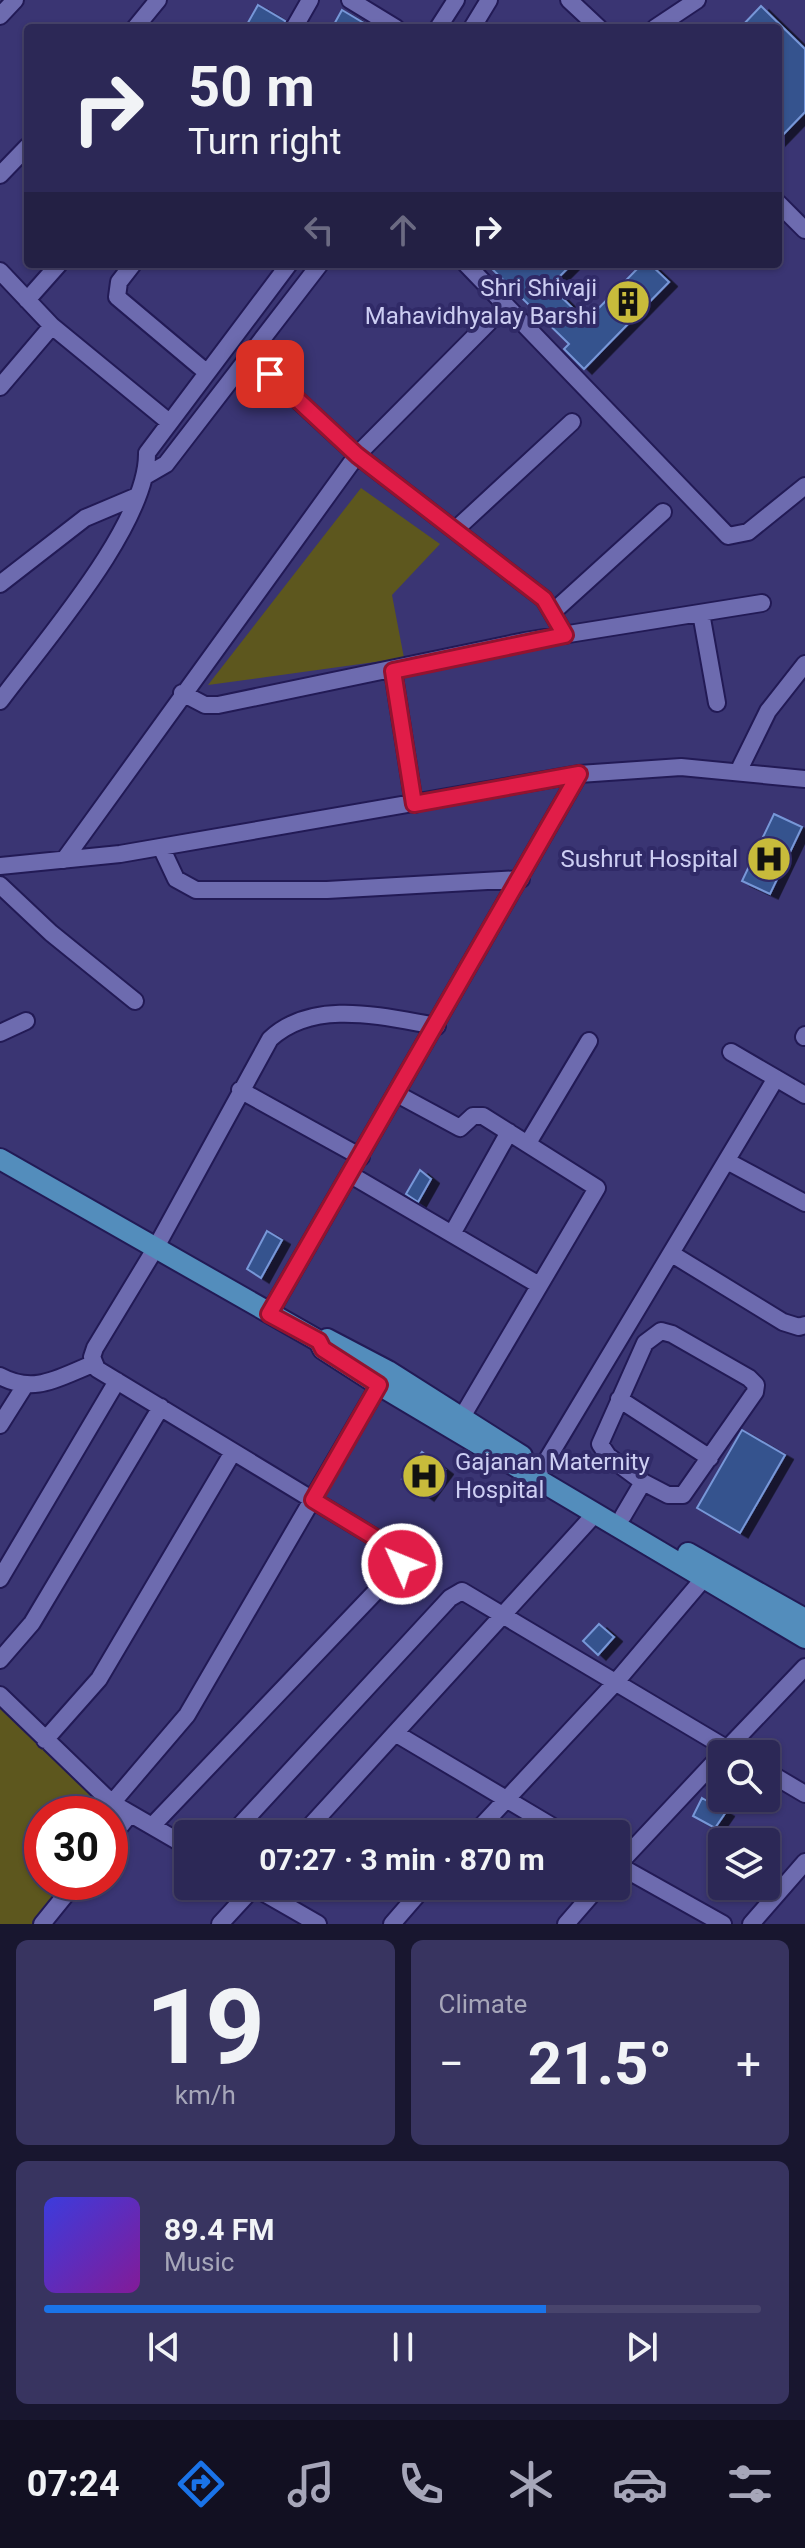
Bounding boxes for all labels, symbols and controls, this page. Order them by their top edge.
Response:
text: 50 m [188,54,315,120]
icon: right [56,56,160,160]
text: Turn right [188,121,341,163]
icon: left [297,208,341,252]
icon: ahead [381,208,425,252]
icon: right [465,208,509,252]
place label: Shri Shivaji Mahavidhyalay Barshi [365,274,597,330]
building icon: Shri Shivaji Mahavidhyalay Barshi [604,278,652,326]
pin [236,340,304,408]
icon: arrive [248,352,292,396]
hospital icon: Sushrut Hospital [745,835,793,883]
place label: Sushrut Hospital [560,845,738,873]
place label: Gajanan Maternity Hospital [455,1448,650,1504]
hospital icon: Gajanan Maternity Hospital [400,1452,448,1500]
position arrow [360,1522,444,1606]
map controls [708,1740,780,1900]
button: search [708,1740,780,1812]
speed limit sign: 30 [24,1796,128,1900]
button: layers [708,1828,780,1900]
text: 07:27 · 3 min · 870 m [259,1842,545,1877]
text: 19 [146,1967,265,2088]
text: Climate [439,1989,527,2019]
text: 21.5° [528,2028,672,2099]
text: − [439,2038,464,2090]
text: + [736,2038,761,2090]
text: km/h [175,2080,236,2110]
text: 89.4 FM [164,2212,275,2247]
text: Music [164,2247,234,2277]
icon: previous [142,2325,186,2369]
icon: pause [381,2325,425,2369]
icon: next [620,2325,664,2369]
icon: directions [173,2456,229,2512]
icon: music [283,2456,339,2512]
icon: phone [393,2456,449,2512]
icon: climate [503,2456,559,2512]
icon: car [612,2456,668,2512]
icon: filters [722,2456,778,2512]
text: 07:24 [27,2463,120,2505]

